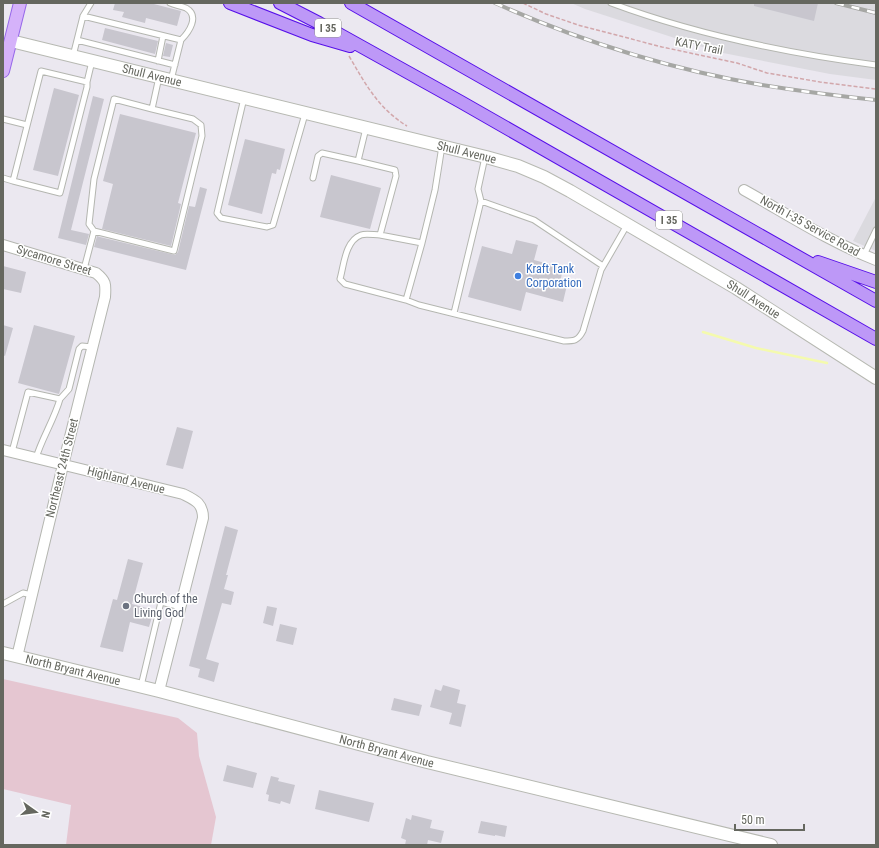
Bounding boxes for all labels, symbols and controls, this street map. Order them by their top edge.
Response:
road number: I 35 [315,19,341,37]
street label: KATY Trail [674,35,724,57]
street label: Shull Avenue [121,61,183,89]
street label: Shull Avenue [435,138,498,167]
street label: North I-35 Service Road [758,193,862,259]
road number: I 35 [656,211,682,229]
street label: Sycamore Street [15,242,94,278]
place label: Kraft Tank Corporation [526,262,582,290]
marker: Kraft Tank Corporation [513,271,523,281]
street label: Shull Avenue [724,277,783,322]
street label: Northeast 24th Street [43,416,81,519]
street label: Highland Avenue [86,464,167,496]
place label: Church of the Living God [134,592,198,620]
marker: Church of the Living God [121,601,131,611]
street label: North Bryant Avenue [24,652,122,688]
street label: North Bryant Avenue [338,732,436,770]
north arrow [16,792,56,832]
scale bar [735,806,804,832]
text: N [38,809,52,819]
text: 50 m [741,813,765,827]

